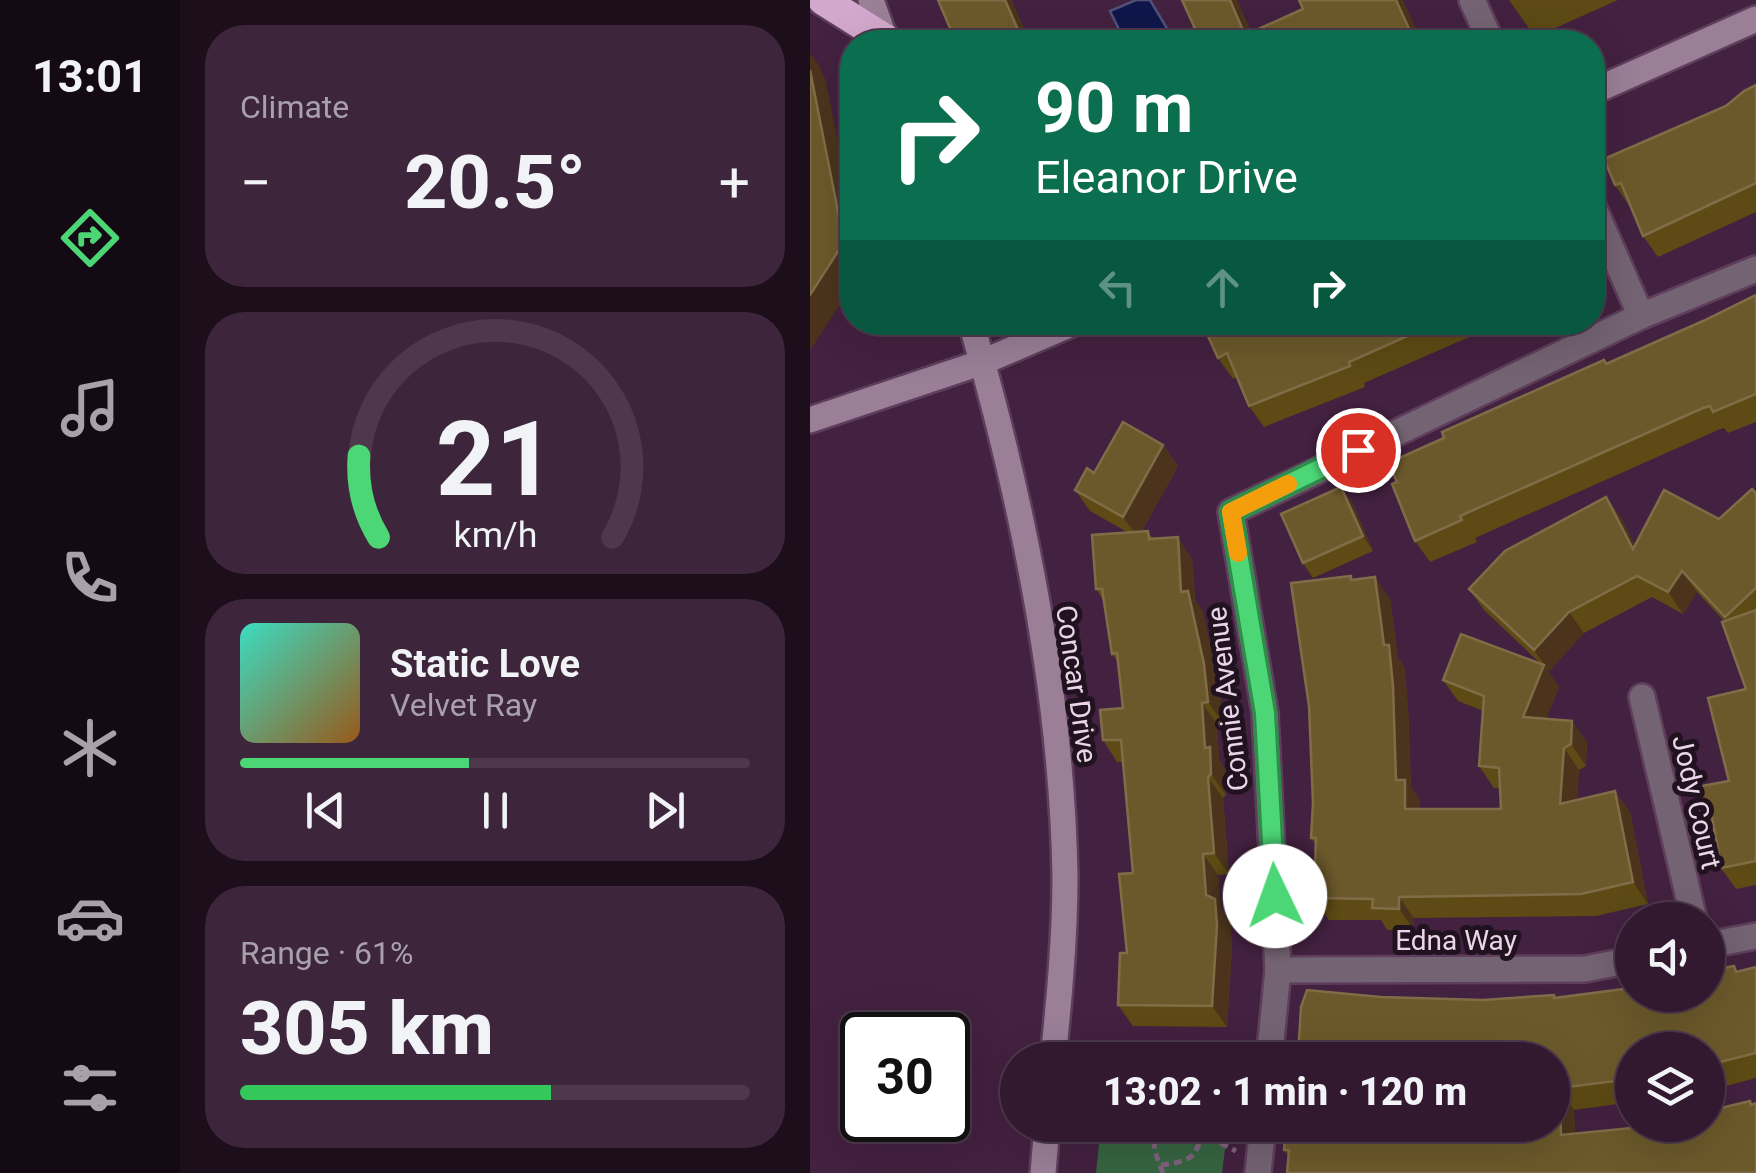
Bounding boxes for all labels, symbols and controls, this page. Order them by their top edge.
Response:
text: 13:01 [32,50,148,103]
text: 90 m [1035,67,1193,149]
icon: right [870,70,1000,200]
text: Climate [240,88,349,126]
text: 20.5° [404,138,586,226]
text: − [240,151,271,215]
text: + [719,151,750,215]
text: Eleanor Drive [1035,151,1298,204]
icon: directions [55,203,125,273]
icon: left [1090,260,1145,315]
icon: ahead [1195,260,1250,315]
icon: right [1300,260,1355,315]
icon: music [55,373,125,443]
text: 21 [435,399,555,520]
pin [1316,408,1401,493]
icon: arrive [1331,423,1386,478]
text: km/h [453,514,537,556]
icon: phone [55,543,125,613]
street label: Concar Drive [1049,603,1104,765]
street label: Connie Avenue [1200,605,1255,793]
text: Static Love [390,642,580,686]
text: Velvet Ray [390,686,537,724]
icon: climate [55,713,125,783]
street label: Jody Court [1665,732,1728,872]
icon: previous [298,783,353,838]
icon: pause [468,783,523,838]
icon: next [638,783,693,838]
position arrow [1223,844,1327,948]
icon: car [55,883,125,953]
map controls [1615,902,1725,1142]
button: sound [1615,902,1725,1012]
street label: Edna Way [1395,924,1517,957]
text: Range · 61% [240,934,413,972]
text: 305 km [240,984,494,1072]
speed limit sign: 30 [840,1012,970,1142]
button: layers [1615,1032,1725,1142]
icon: filters [55,1053,125,1123]
text: 13:02 · 1 min · 120 m [1103,1070,1467,1114]

